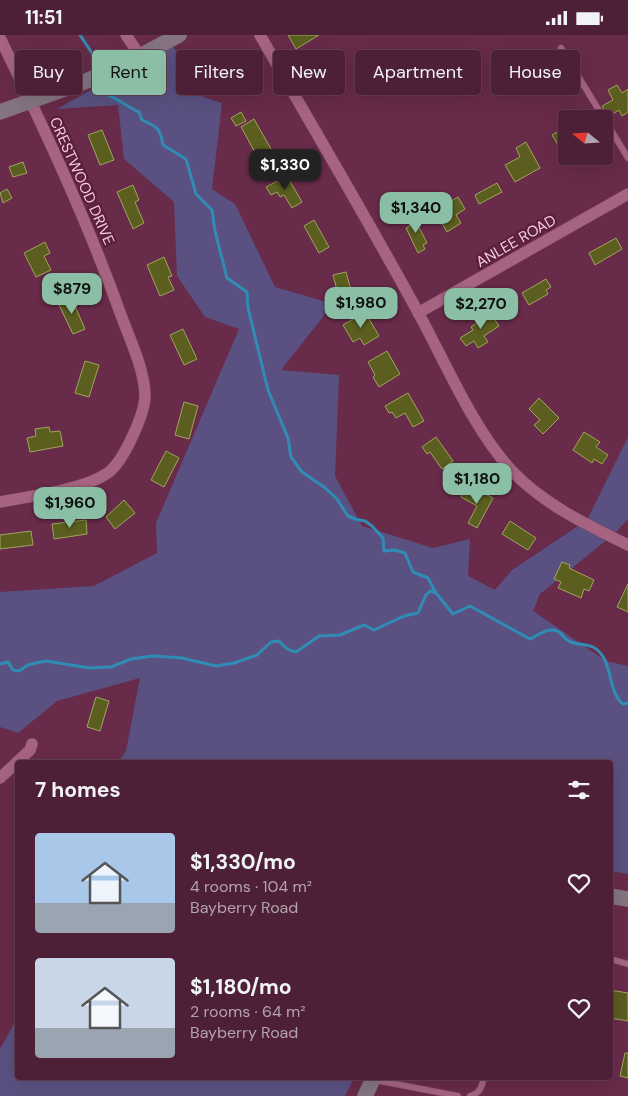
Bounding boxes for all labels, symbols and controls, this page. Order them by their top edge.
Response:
text: 11:51 [25,5,62,30]
chip: Buy [15,50,82,95]
chip: Rent [92,50,166,95]
chip: Filters [176,50,263,95]
chip: New [273,50,345,95]
chip: Apartment [355,50,481,95]
chip: House [491,50,580,95]
north arrow [558,110,612,165]
map controls [558,110,613,165]
street label: CRESTWOOD DRIVE [45,114,119,248]
pin: $1,330 [244,149,326,191]
text: $1,330 [260,154,310,175]
pin: $1,340 [375,191,457,234]
text: $1,340 [391,197,441,218]
street label: ANLEE ROAD [472,210,560,272]
pin: $879 [42,273,102,315]
text: $879 [53,278,91,299]
pin: $1,980 [320,287,402,329]
pin: $2,270 [440,287,522,330]
text: $1,980 [336,292,386,313]
text: $2,270 [455,293,507,314]
pin: $1,180 [436,463,518,505]
text: $1,180 [454,468,500,489]
pin: $1,960 [29,487,111,529]
text: $1,960 [45,492,96,513]
text: 7 homes [35,776,121,804]
icon: filters [565,776,593,804]
text: $1,330/mo [190,848,296,876]
icon: home [75,853,135,913]
icon: heart [565,869,593,897]
text: 4 rooms · 104 m² [190,876,312,897]
text: Bayberry Road [190,897,298,918]
text: $1,180/mo [190,973,292,1001]
icon: home [75,978,135,1038]
icon: heart [565,994,593,1022]
text: 2 rooms · 64 m² [190,1001,306,1022]
text: Bayberry Road [190,1022,298,1043]

